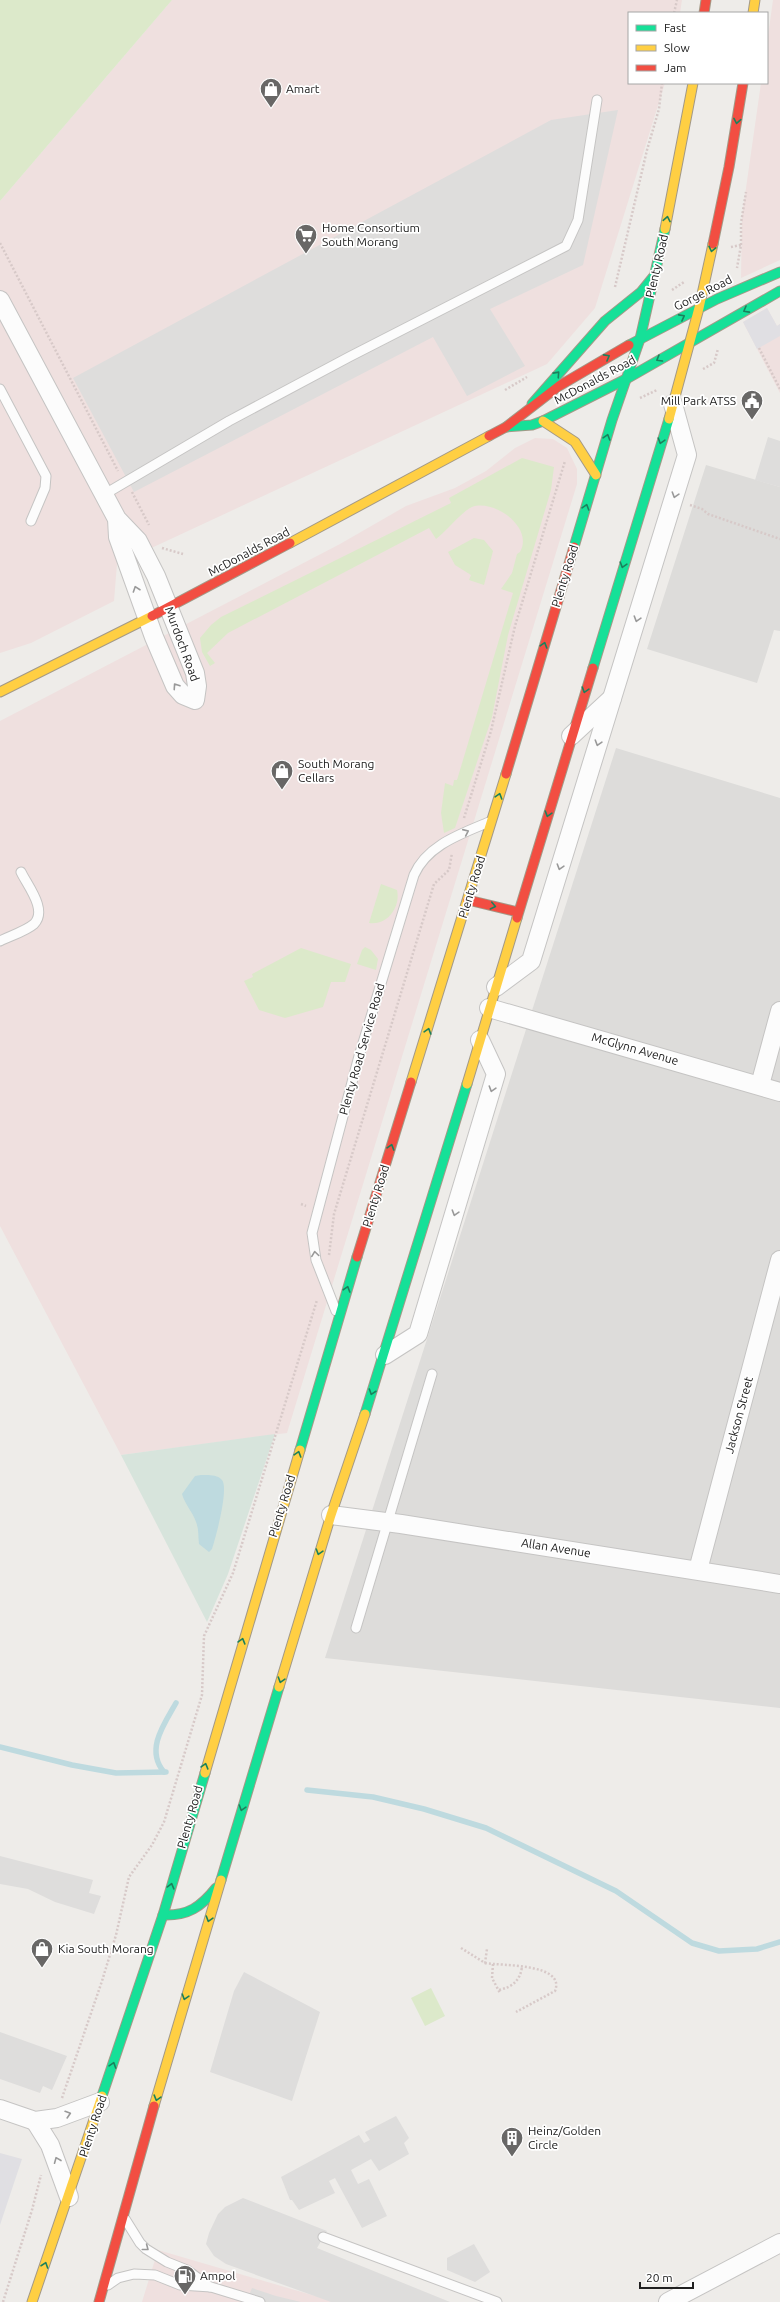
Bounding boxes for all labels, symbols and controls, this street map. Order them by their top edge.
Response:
legend [628,12,768,84]
text: Fast [664,21,686,34]
text: Slow [664,41,690,54]
text: Jam [664,61,686,74]
shop icon: Amart [258,76,284,109]
place label: Amart [286,82,320,95]
one-way arrow [733,118,741,125]
one-way arrow [662,216,671,222]
place label: Home Consortium South Morang [322,221,420,248]
supermarket icon: Home Consortium South Morang [293,222,319,255]
street label: Plenty Road [643,233,670,299]
one-way arrow [708,246,716,252]
street label: Gorge Road [672,272,734,313]
one-way arrow [743,306,750,313]
one-way arrow [678,314,685,322]
street label: McDonalds Road [552,353,638,406]
one-way arrow [603,355,610,362]
one-way arrow [656,355,663,362]
one-way arrow [552,371,560,379]
public building icon: Mill Park ATSS [739,388,765,421]
place label: Mill Park ATSS [661,394,736,407]
one-way arrow [602,434,611,441]
one-way arrow [657,437,666,444]
one-way arrow [671,491,680,498]
one-way arrow [581,503,590,510]
street label: McDonalds Road [206,525,292,578]
street label: Plenty Road [549,543,580,609]
one-way arrow [619,562,628,569]
one-way arrow [132,585,141,592]
street label: Murdoch Road [163,605,202,683]
one-way arrow [633,615,642,622]
one-way arrow [539,642,548,649]
one-way arrow [174,683,181,690]
one-way arrow [581,686,590,693]
one-way arrow [594,739,603,746]
place label: South Morang Cellars [298,757,374,784]
shop icon: South Morang Cellars [269,758,295,791]
one-way arrow [494,792,503,799]
one-way arrow [544,810,553,817]
one-way arrow [462,829,469,837]
street label: Plenty Road [456,854,487,920]
one-way arrow [556,864,565,871]
one-way arrow [489,901,496,910]
street label: Plenty Road Service Road [336,981,387,1116]
one-way arrow [423,1028,431,1035]
street label: McGlynn Avenue [590,1030,680,1067]
one-way arrow [488,1085,497,1092]
one-way arrow [387,1144,395,1151]
street label: Plenty Road [360,1163,391,1229]
one-way arrow [451,1209,460,1216]
one-way arrow [311,1251,320,1257]
one-way arrow [342,1286,351,1293]
street label: Jackson Street [722,1375,755,1455]
one-way arrow [369,1388,377,1395]
one-way arrow [293,1451,302,1458]
street label: Plenty Road [266,1473,297,1539]
street label: Allan Avenue [520,1536,592,1559]
one-way arrow [315,1549,324,1556]
one-way arrow [237,1638,246,1645]
one-way arrow [277,1676,286,1683]
one-way arrow [200,1763,209,1770]
street label: Plenty Road [174,1784,205,1850]
one-way arrow [238,1804,247,1811]
one-way arrow [166,1883,174,1889]
one-way arrow [205,1916,214,1923]
shop icon: Kia South Morang [29,1936,55,1969]
place label: Kia South Morang [58,1942,154,1955]
one-way arrow [181,1994,190,2001]
one-way arrow [108,2062,116,2069]
street label: Plenty Road [76,2093,109,2159]
one-way arrow [153,2094,162,2101]
one-way arrow [65,2110,72,2119]
place label: Heinz/Golden Circle [528,2124,601,2151]
building icon: Heinz/Golden Circle [499,2125,525,2158]
one-way arrow [53,2157,61,2164]
one-way arrow [142,2243,149,2250]
one-way arrow [40,2262,48,2269]
fuel station icon: Ampol [172,2263,198,2296]
scale bar [640,2264,693,2290]
place label: Ampol [200,2269,235,2282]
text: 20 m [646,2271,673,2284]

